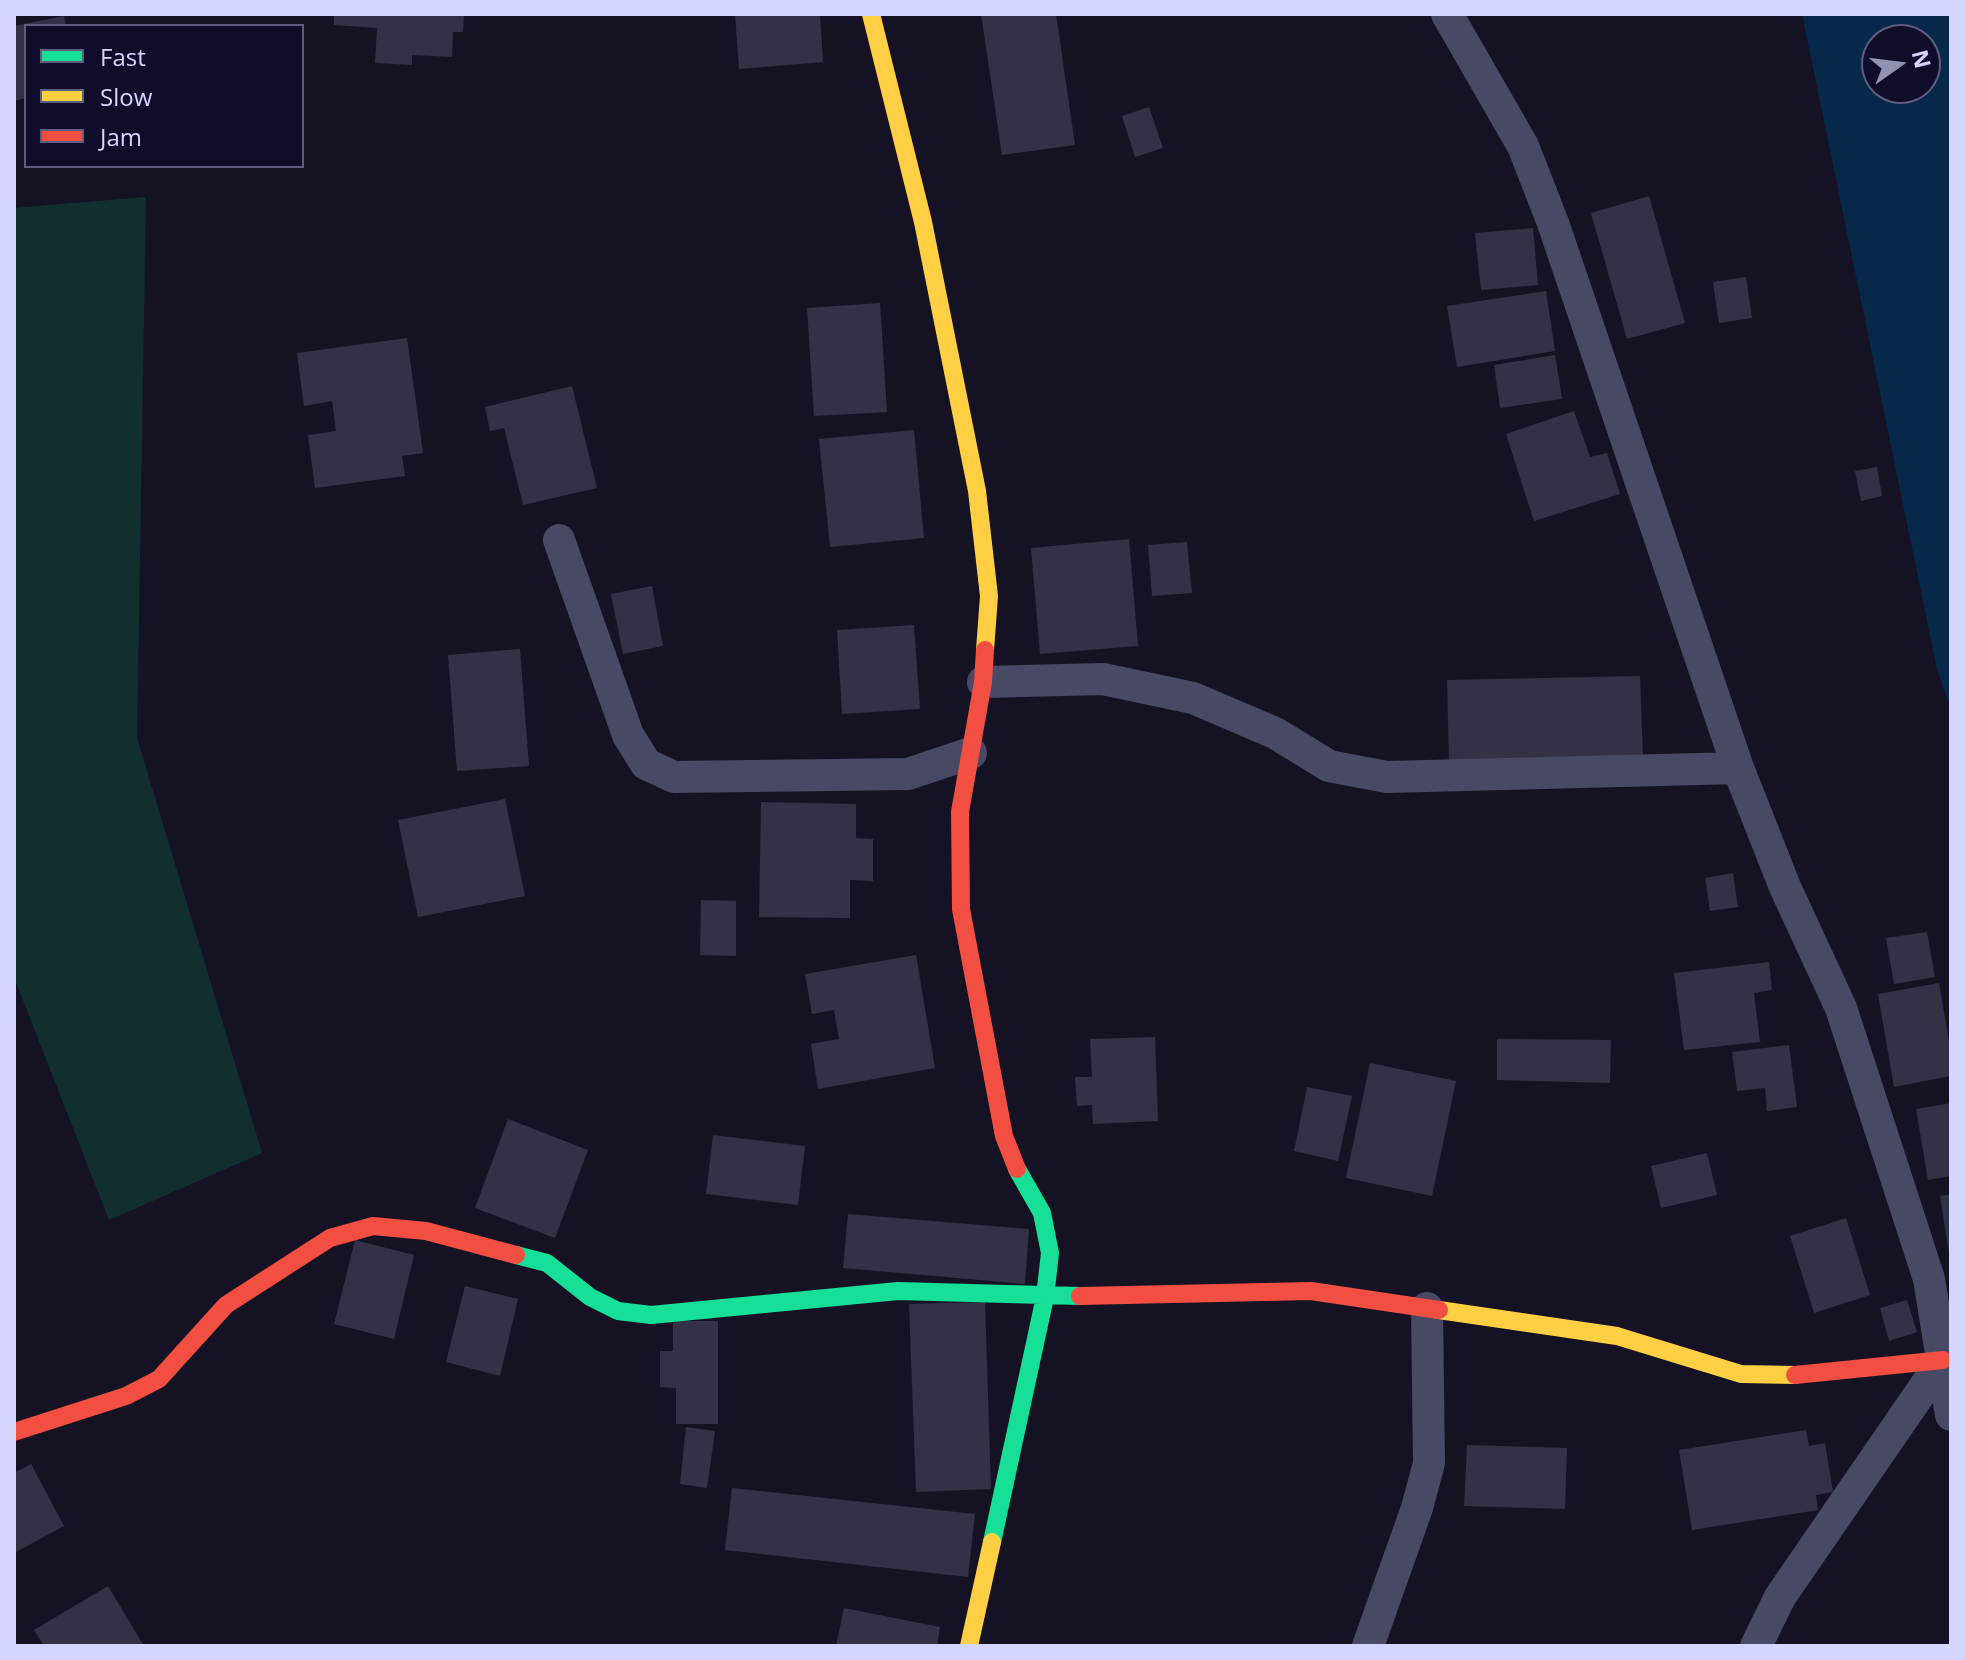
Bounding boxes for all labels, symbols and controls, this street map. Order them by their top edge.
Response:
legend [24,24,304,168]
north arrow [1861,24,1941,104]
text: Fast [100,40,146,73]
text: N [1906,46,1939,71]
text: Slow [100,80,152,113]
text: Jam [100,120,142,153]

